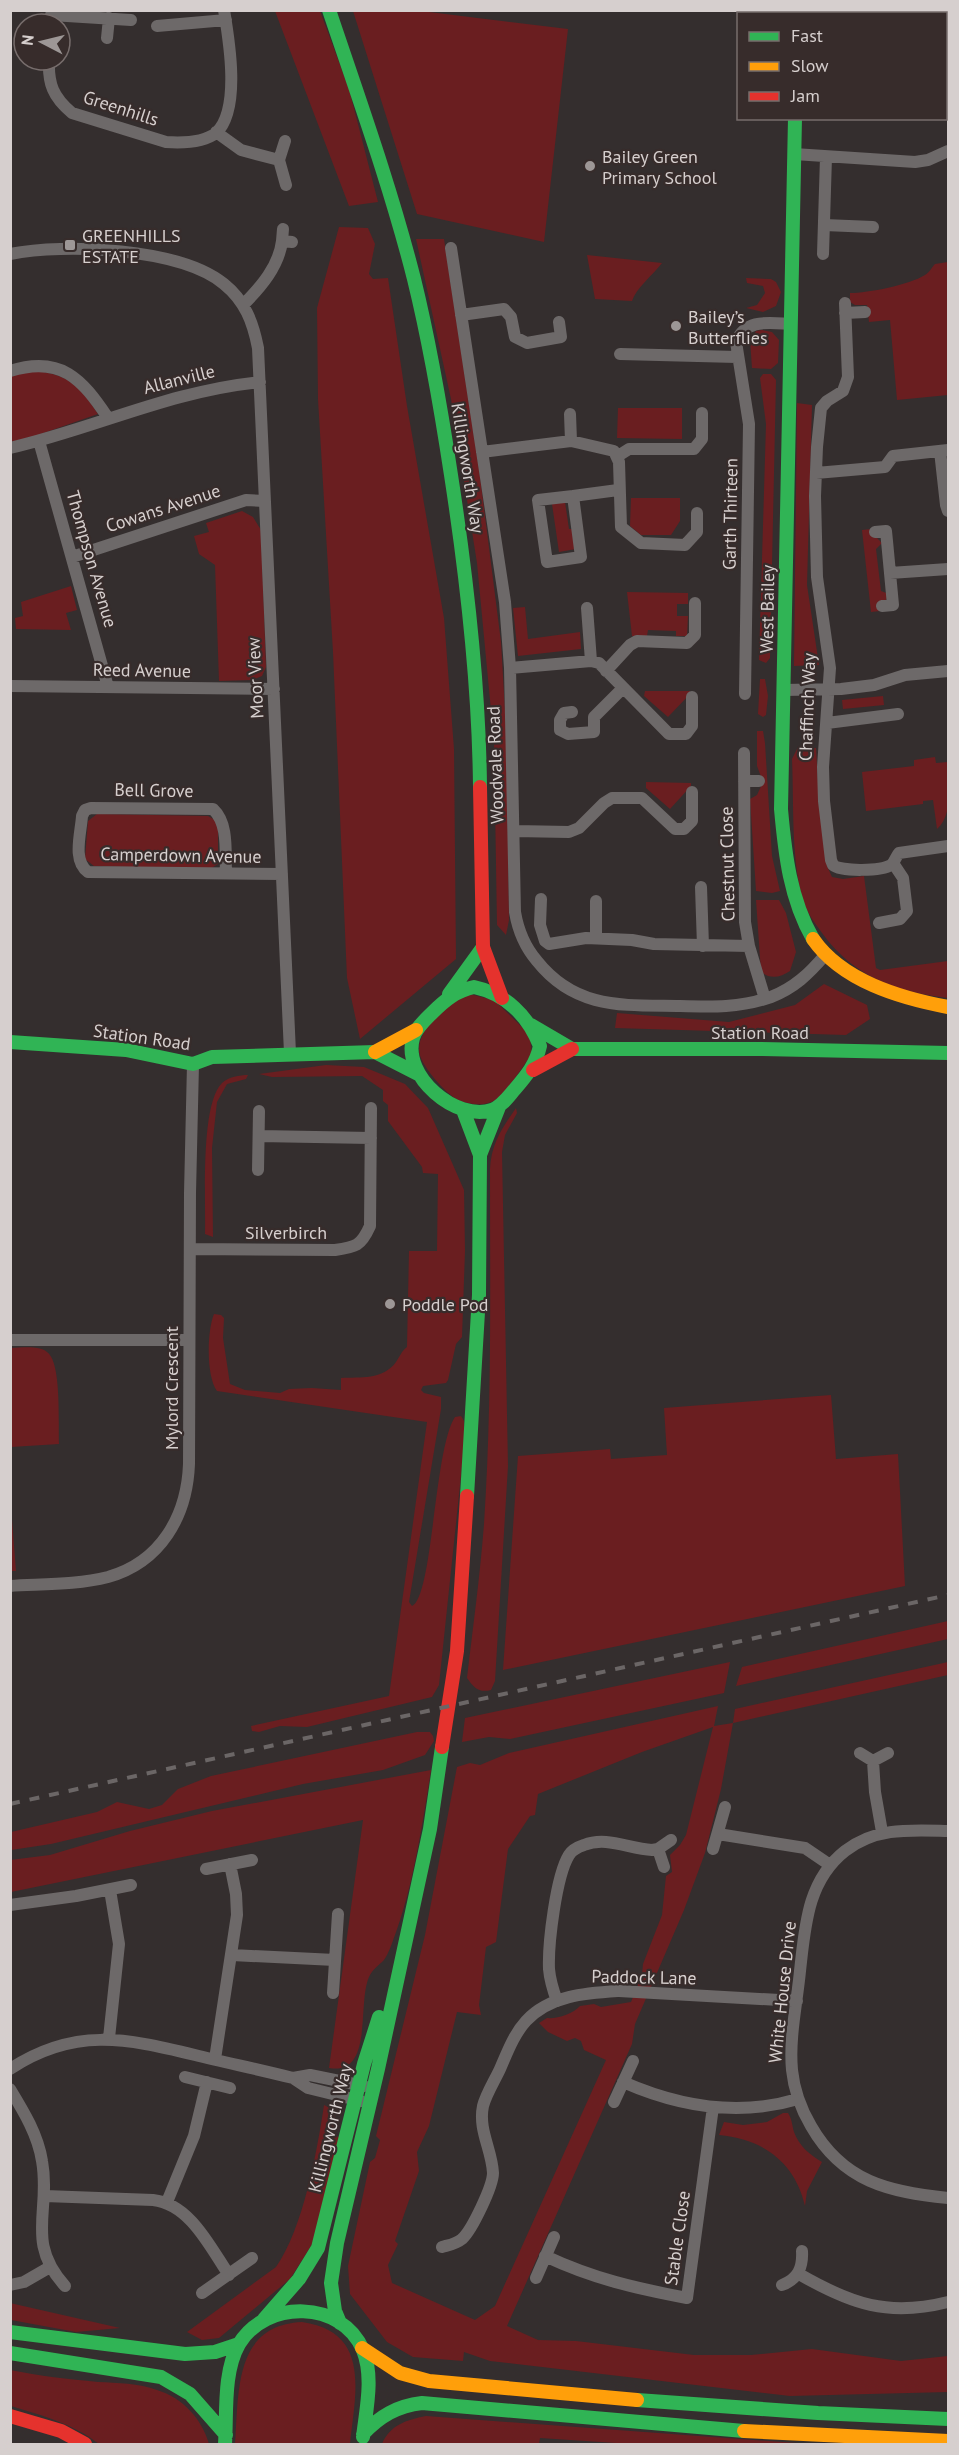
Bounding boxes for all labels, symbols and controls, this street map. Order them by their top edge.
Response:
north arrow [12,12,72,72]
legend [737,12,947,120]
text: Fast [791,24,823,47]
text: N [17,34,38,47]
text: Slow [791,54,829,77]
text: Jam [790,84,820,107]
street label: Greenhills [80,85,162,131]
place label: Bailey Green Primary School [602,145,717,189]
marker: Bailey Green Primary School [583,159,597,173]
place label: GREENHILLS ESTATE [82,224,181,268]
marker: GREENHILLS ESTATE [63,238,77,252]
place label: Bailey’s Butterflies [688,305,768,349]
marker: Bailey’s Butterflies [669,319,683,333]
street label: Allanville [141,359,217,399]
street label: Killingworth Way [446,401,490,536]
street label: Garth Thirteen [718,458,742,570]
street label: Cowans Avenue [103,479,223,537]
street label: Thompson Avenue [61,488,123,630]
street label: West Bailey [755,564,779,653]
street label: Moor View [241,636,269,719]
street label: Chaffinch Way [794,652,820,762]
street label: Reed Avenue [93,658,191,682]
street label: Woodvale Road [481,706,509,824]
street label: Bell Grove [114,778,194,802]
street label: Chestnut Close [714,806,740,922]
street label: Camperdown Avenue [100,842,262,868]
street label: Station Road [92,1019,192,1055]
street label: Station Road [711,1021,809,1044]
street label: Silverbirch [245,1221,327,1244]
place label: Poddle Pod [402,1293,488,1316]
marker: Poddle Pod [383,1297,397,1311]
street label: Mylord Crescent [160,1326,183,1450]
street label: White House Drive [763,1920,801,2064]
street label: Paddock Lane [591,1965,697,1989]
street label: Killingworth Way [303,2061,357,2195]
street label: Stable Close [659,2189,695,2287]

